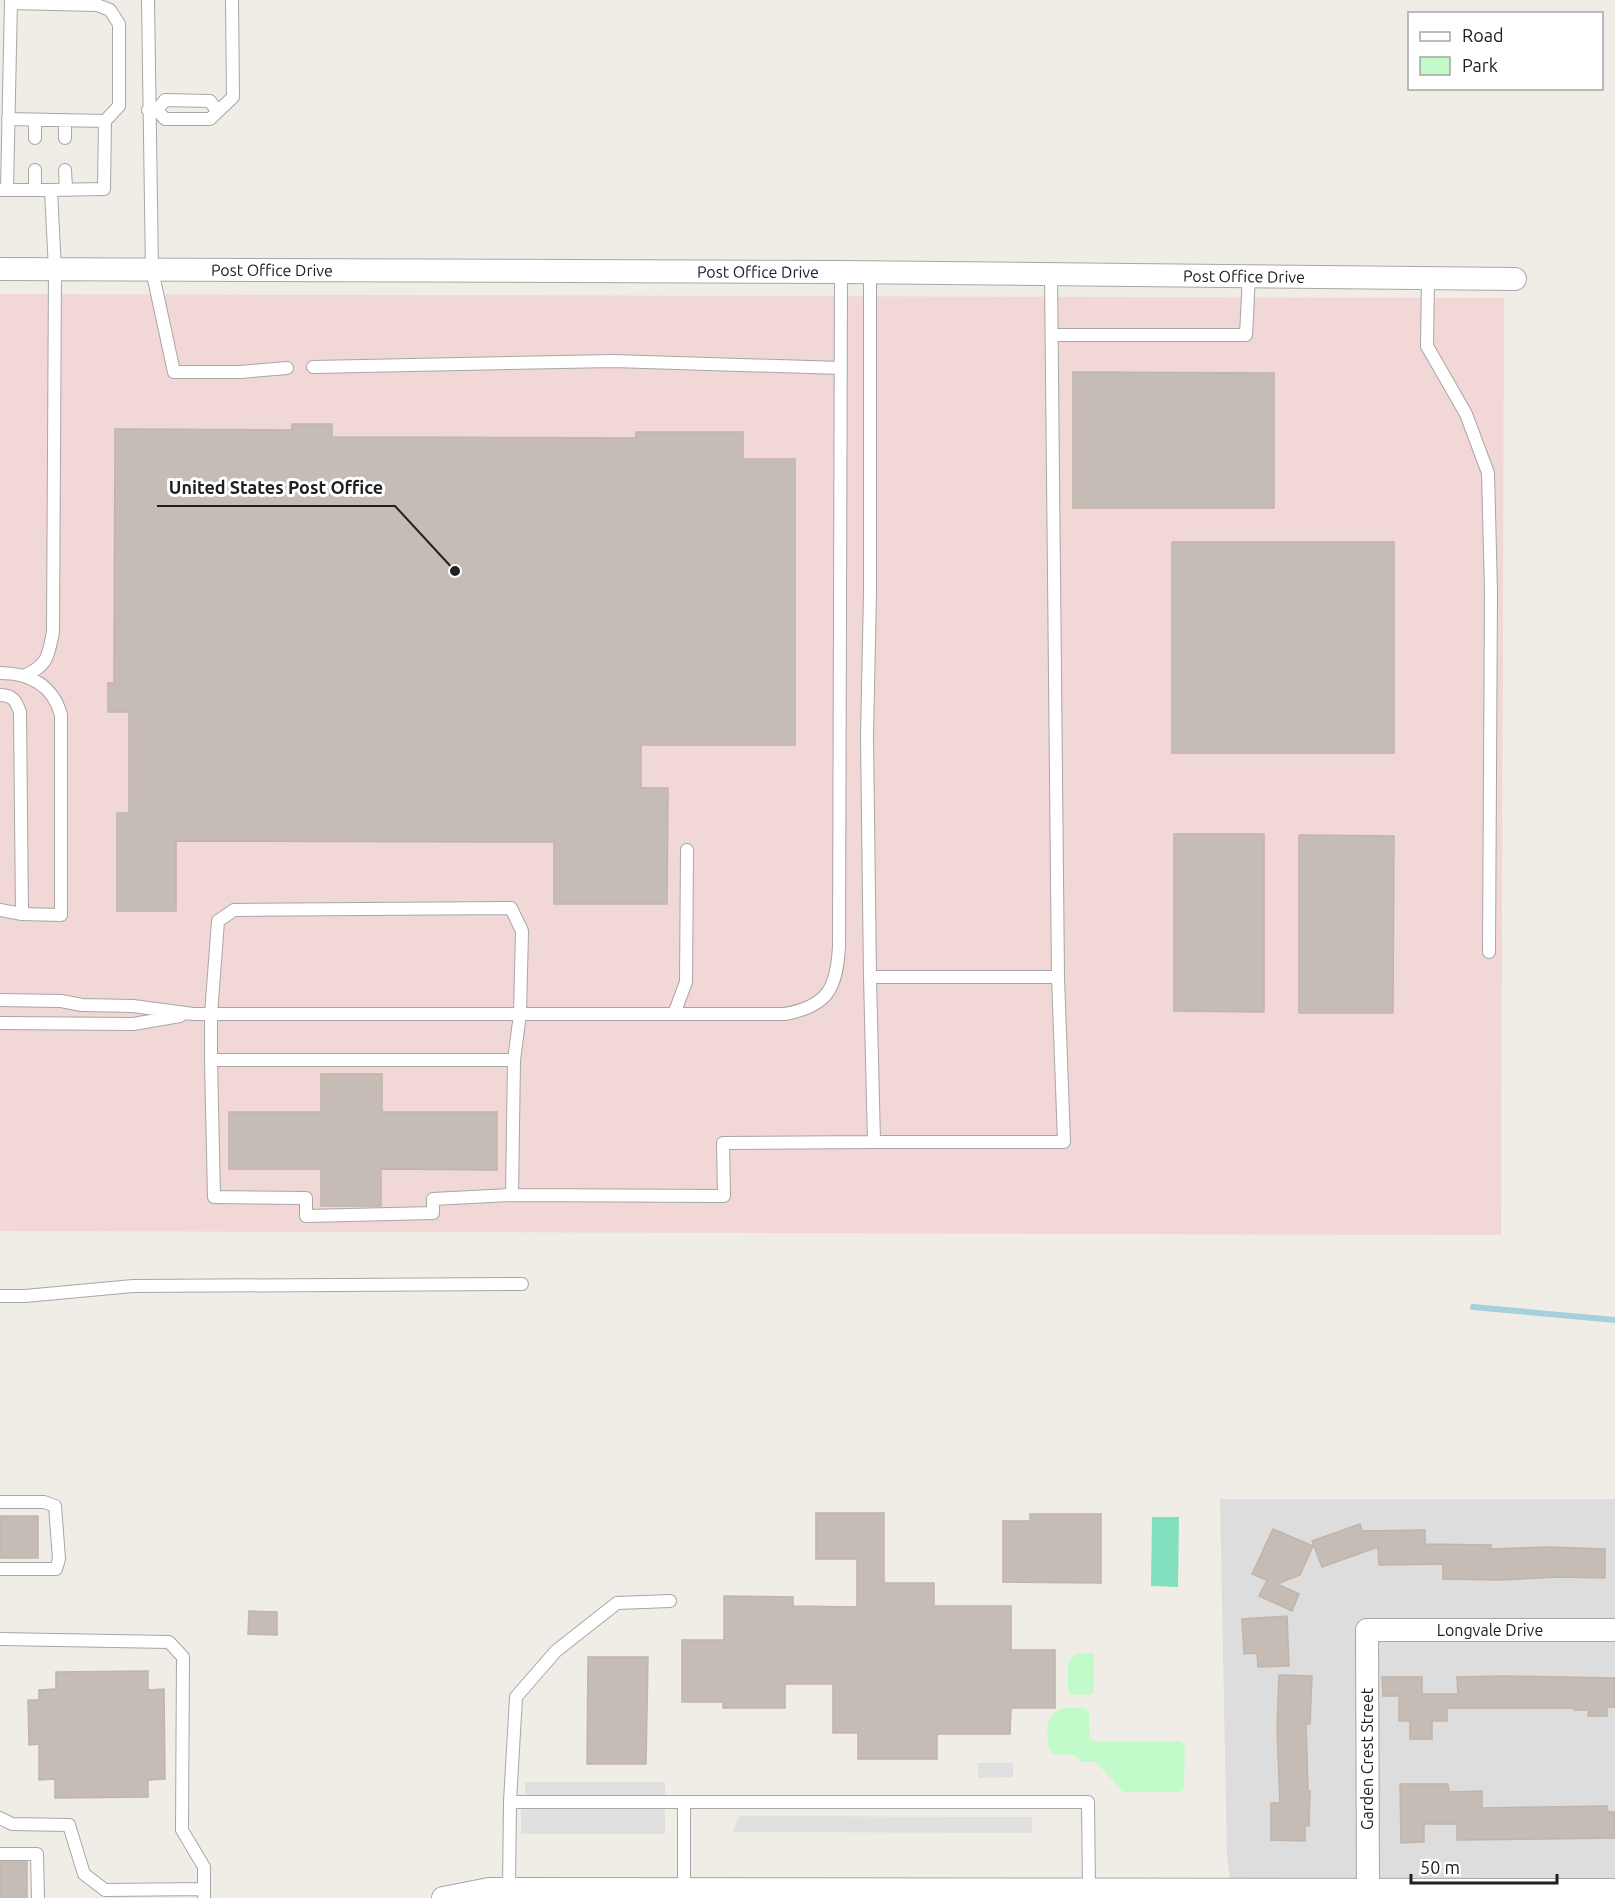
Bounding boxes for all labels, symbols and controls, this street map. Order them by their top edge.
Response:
legend [1408,12,1603,90]
text: Road [1462,25,1504,45]
text: Park [1462,55,1498,75]
street label: Post Office Drive [211,261,333,279]
street label: Post Office Drive [697,262,819,281]
street label: Post Office Drive [1183,267,1305,286]
callout: United States Post Office [157,470,395,506]
text: United States Post Office [169,477,383,497]
street label: Longvale Drive [1437,1621,1543,1639]
street label: Garden Crest Street [1358,1687,1376,1830]
scale bar [1411,1847,1556,1885]
text: 50 m [1420,1857,1460,1877]

